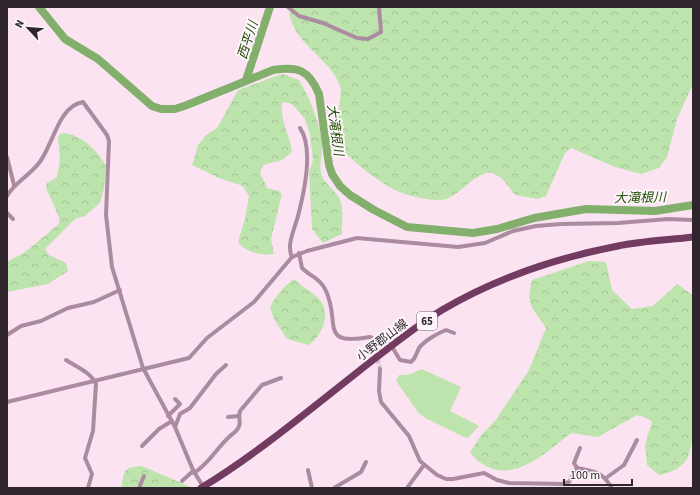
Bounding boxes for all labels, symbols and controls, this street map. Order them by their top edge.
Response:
north arrow [8,8,48,48]
text: N [11,17,28,30]
water label: 西平川 [233,17,263,62]
water label: 大滝根川 [322,103,348,159]
water label: 大滝根川 [614,189,668,207]
road number: 65 [417,312,437,330]
street label: 小野郡山線 [353,316,411,365]
scale bar [564,461,632,487]
text: 100 m [570,467,600,484]

